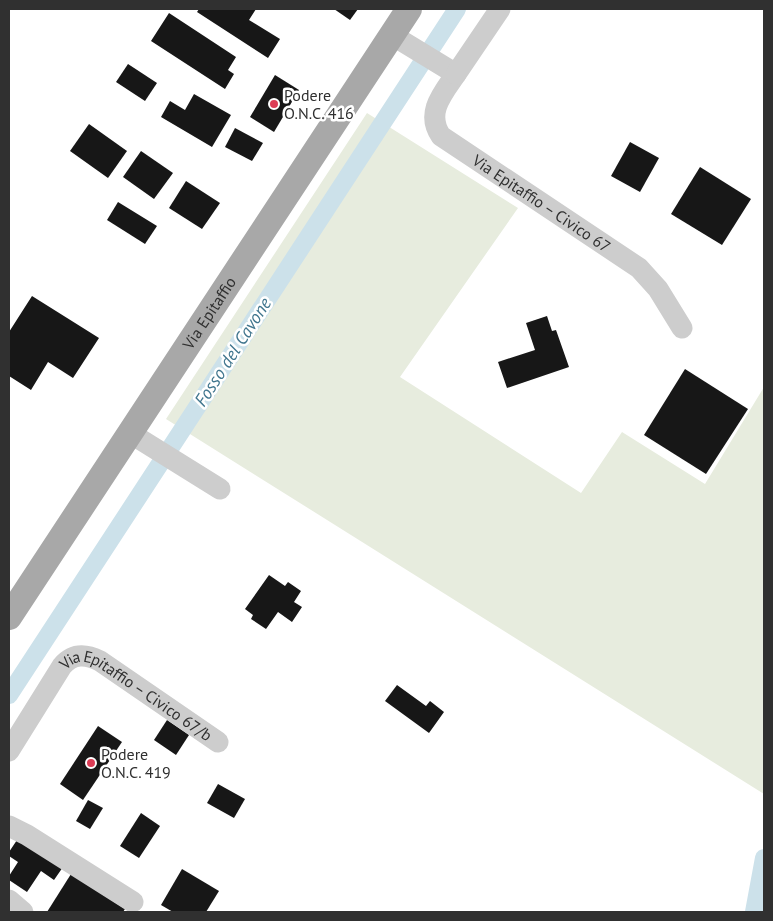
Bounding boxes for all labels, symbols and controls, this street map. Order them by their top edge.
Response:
place label: Podere O.N.C. 416 [284,85,354,123]
marker: Podere O.N.C. 416 [268,98,280,110]
street label: Via Epitaffio – Civico 67 [468,149,615,256]
street label: Via Epitaffio [177,273,240,354]
water label: Fosso del Cavone [189,292,277,411]
street label: Via Epitaffio – Civico 67/b [54,646,216,745]
place label: Podere O.N.C. 419 [101,744,171,782]
marker: Podere O.N.C. 419 [85,757,97,769]

